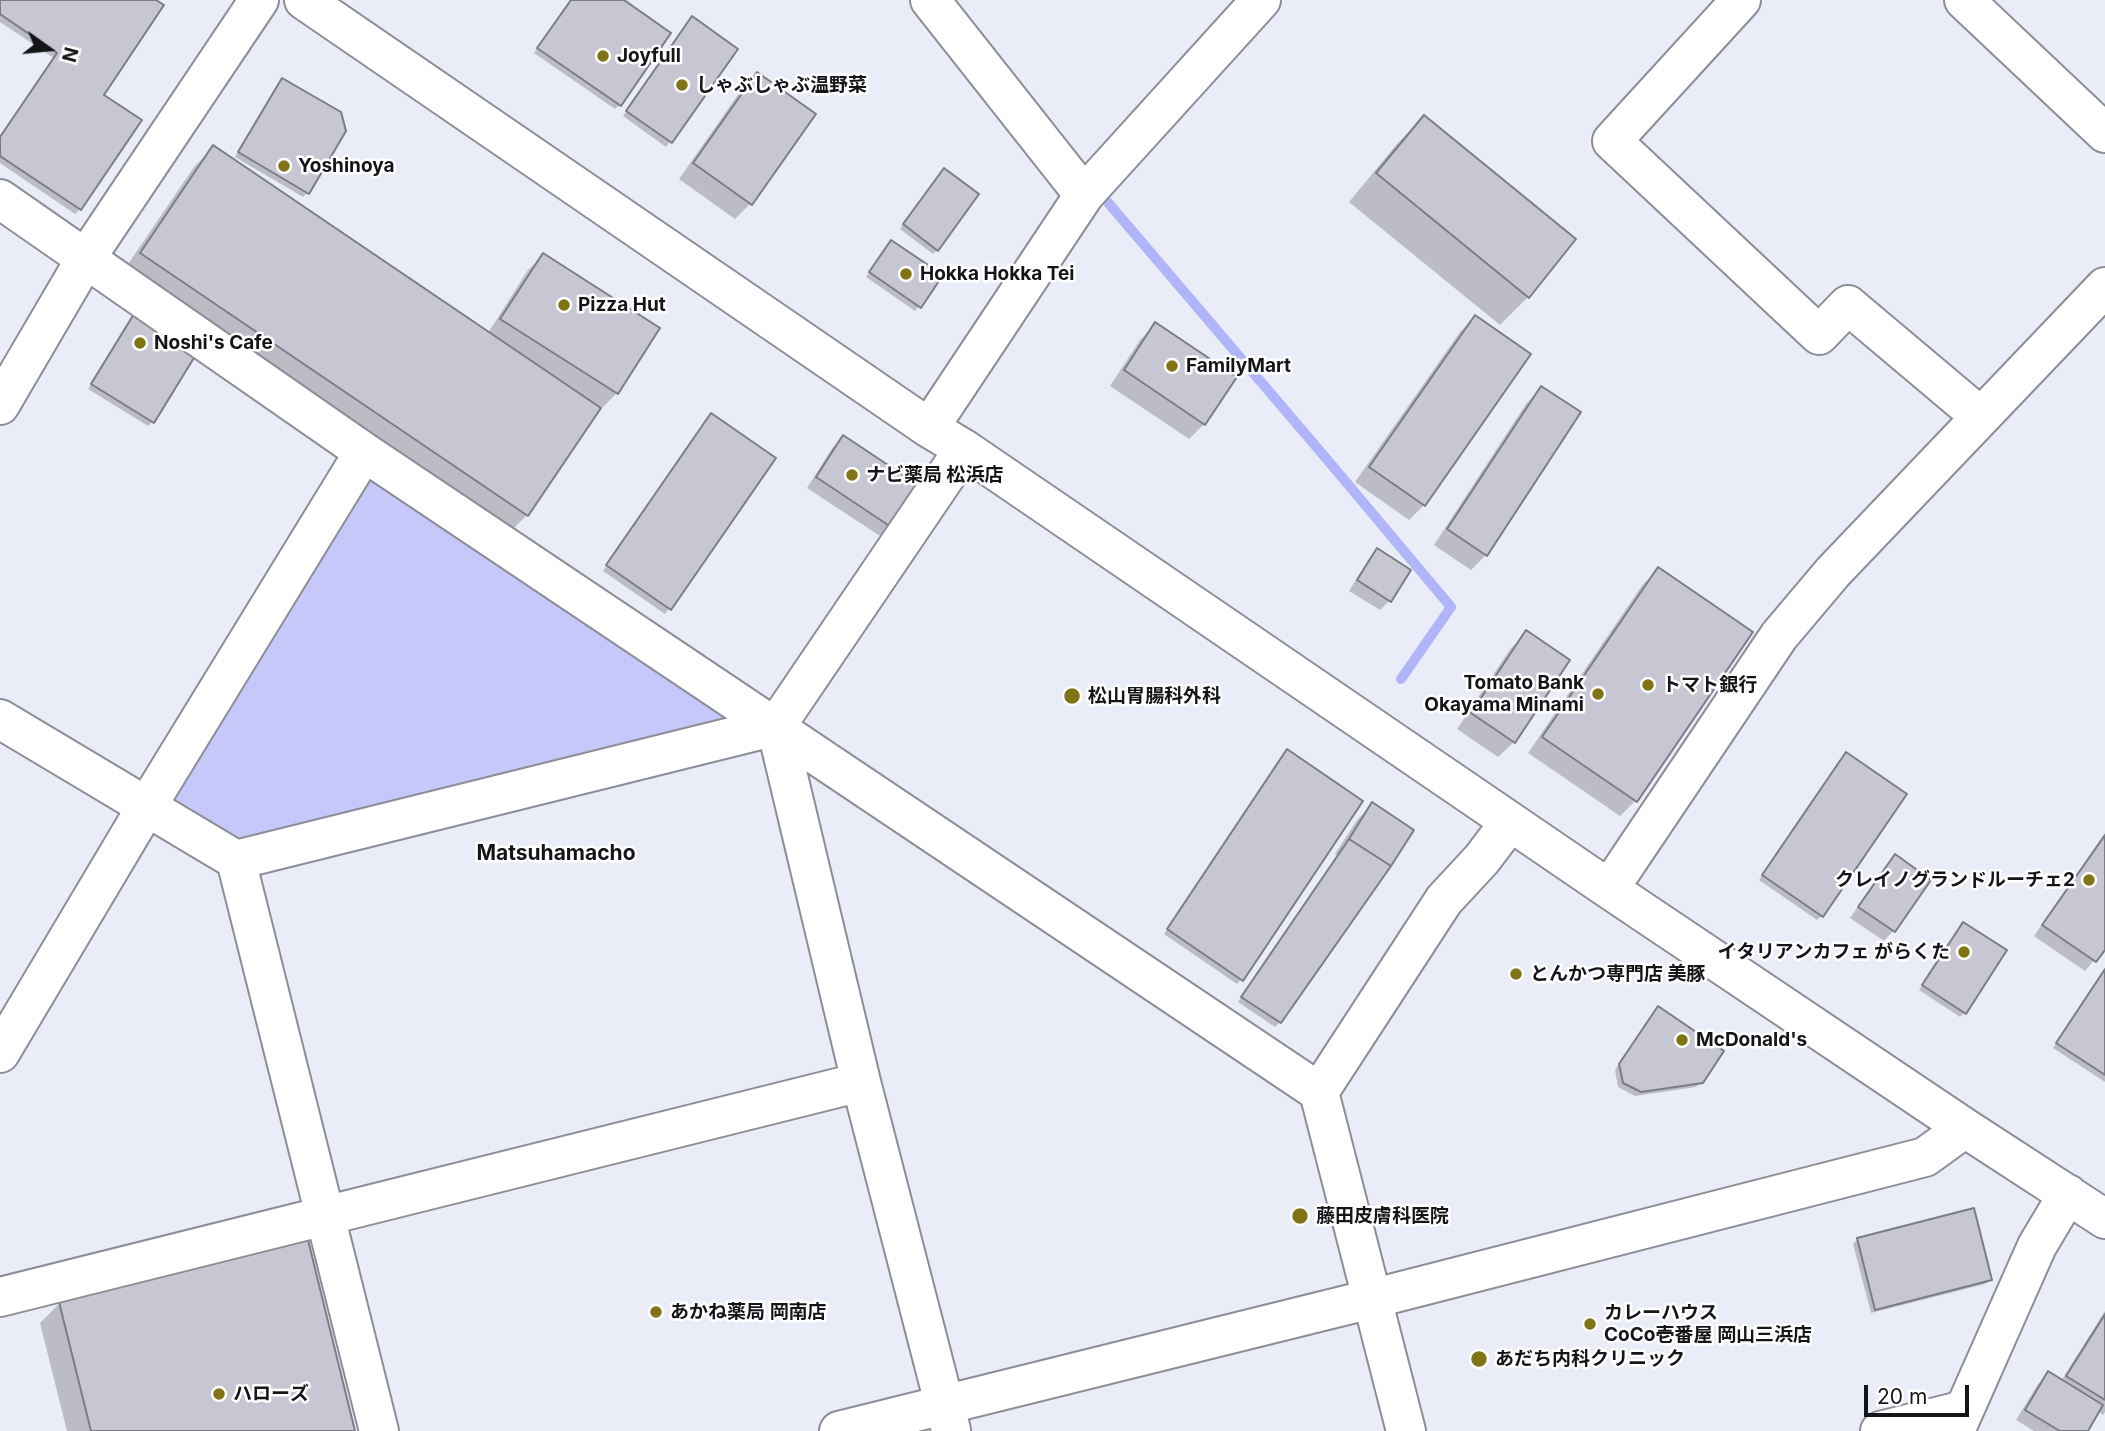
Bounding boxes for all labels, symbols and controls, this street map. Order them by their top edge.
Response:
north arrow [14,14,84,84]
text: N [57,45,83,65]
place label: Joyfull [617,45,681,67]
marker: Joyfull [595,48,611,64]
place label: しゃぶしゃぶ温野菜 [696,74,867,96]
marker: しゃぶしゃぶ温野菜 [674,77,690,93]
place label: Yoshinoya [298,155,395,177]
marker: Yoshinoya [276,158,292,174]
place label: Hokka Hokka Tei [920,263,1075,285]
marker: Hokka Hokka Tei [898,266,914,282]
place label: Pizza Hut [578,294,666,316]
marker: Pizza Hut [556,297,572,313]
place label: Noshi's Cafe [154,332,273,354]
marker: Noshi's Cafe [132,335,148,351]
place label: FamilyMart [1186,355,1291,377]
marker: FamilyMart [1164,358,1180,374]
place label: ナビ薬局 松浜店 [866,464,1003,486]
marker: ナビ薬局 松浜店 [844,467,860,483]
place label: Tomato Bank Okayama Minami [1424,672,1584,716]
place label: トマト銀行 [1662,674,1757,696]
marker: トマト銀行 [1640,677,1656,693]
place label: 松山胃腸科外科 [1088,685,1221,707]
marker: 松山胃腸科外科 [1062,686,1082,706]
marker: Tomato Bank Okayama Minami [1590,686,1606,702]
district label: Matsuhamacho [476,841,636,867]
place label: クレイノグランドルーチェ2 [1835,869,2075,891]
marker: クレイノグランドルーチェ2 [2081,872,2097,888]
place label: イタリアンカフェ がらくた [1718,941,1950,963]
marker: イタリアンカフェ がらくた [1956,944,1972,960]
place label: とんかつ専門店 美豚 [1530,963,1705,985]
marker: とんかつ専門店 美豚 [1508,966,1524,982]
place label: McDonald's [1696,1029,1807,1051]
marker: McDonald's [1674,1032,1690,1048]
place label: 藤田皮膚科医院 [1316,1205,1449,1227]
marker: 藤田皮膚科医院 [1290,1206,1310,1226]
place label: あかね薬局 岡南店 [670,1301,826,1323]
place label: カレーハウス CoCo壱番屋 岡山三浜店 [1604,1302,1812,1346]
marker: あかね薬局 岡南店 [648,1304,664,1320]
marker: カレーハウス CoCo壱番屋 岡山三浜店 [1582,1316,1598,1332]
place label: あだち内科クリニック [1495,1348,1685,1370]
marker: あだち内科クリニック [1469,1349,1489,1369]
scale bar [1867,1372,1972,1416]
place label: ハローズ [233,1383,309,1405]
text: 20 m [1877,1384,1927,1409]
marker: ハローズ [211,1386,227,1402]

